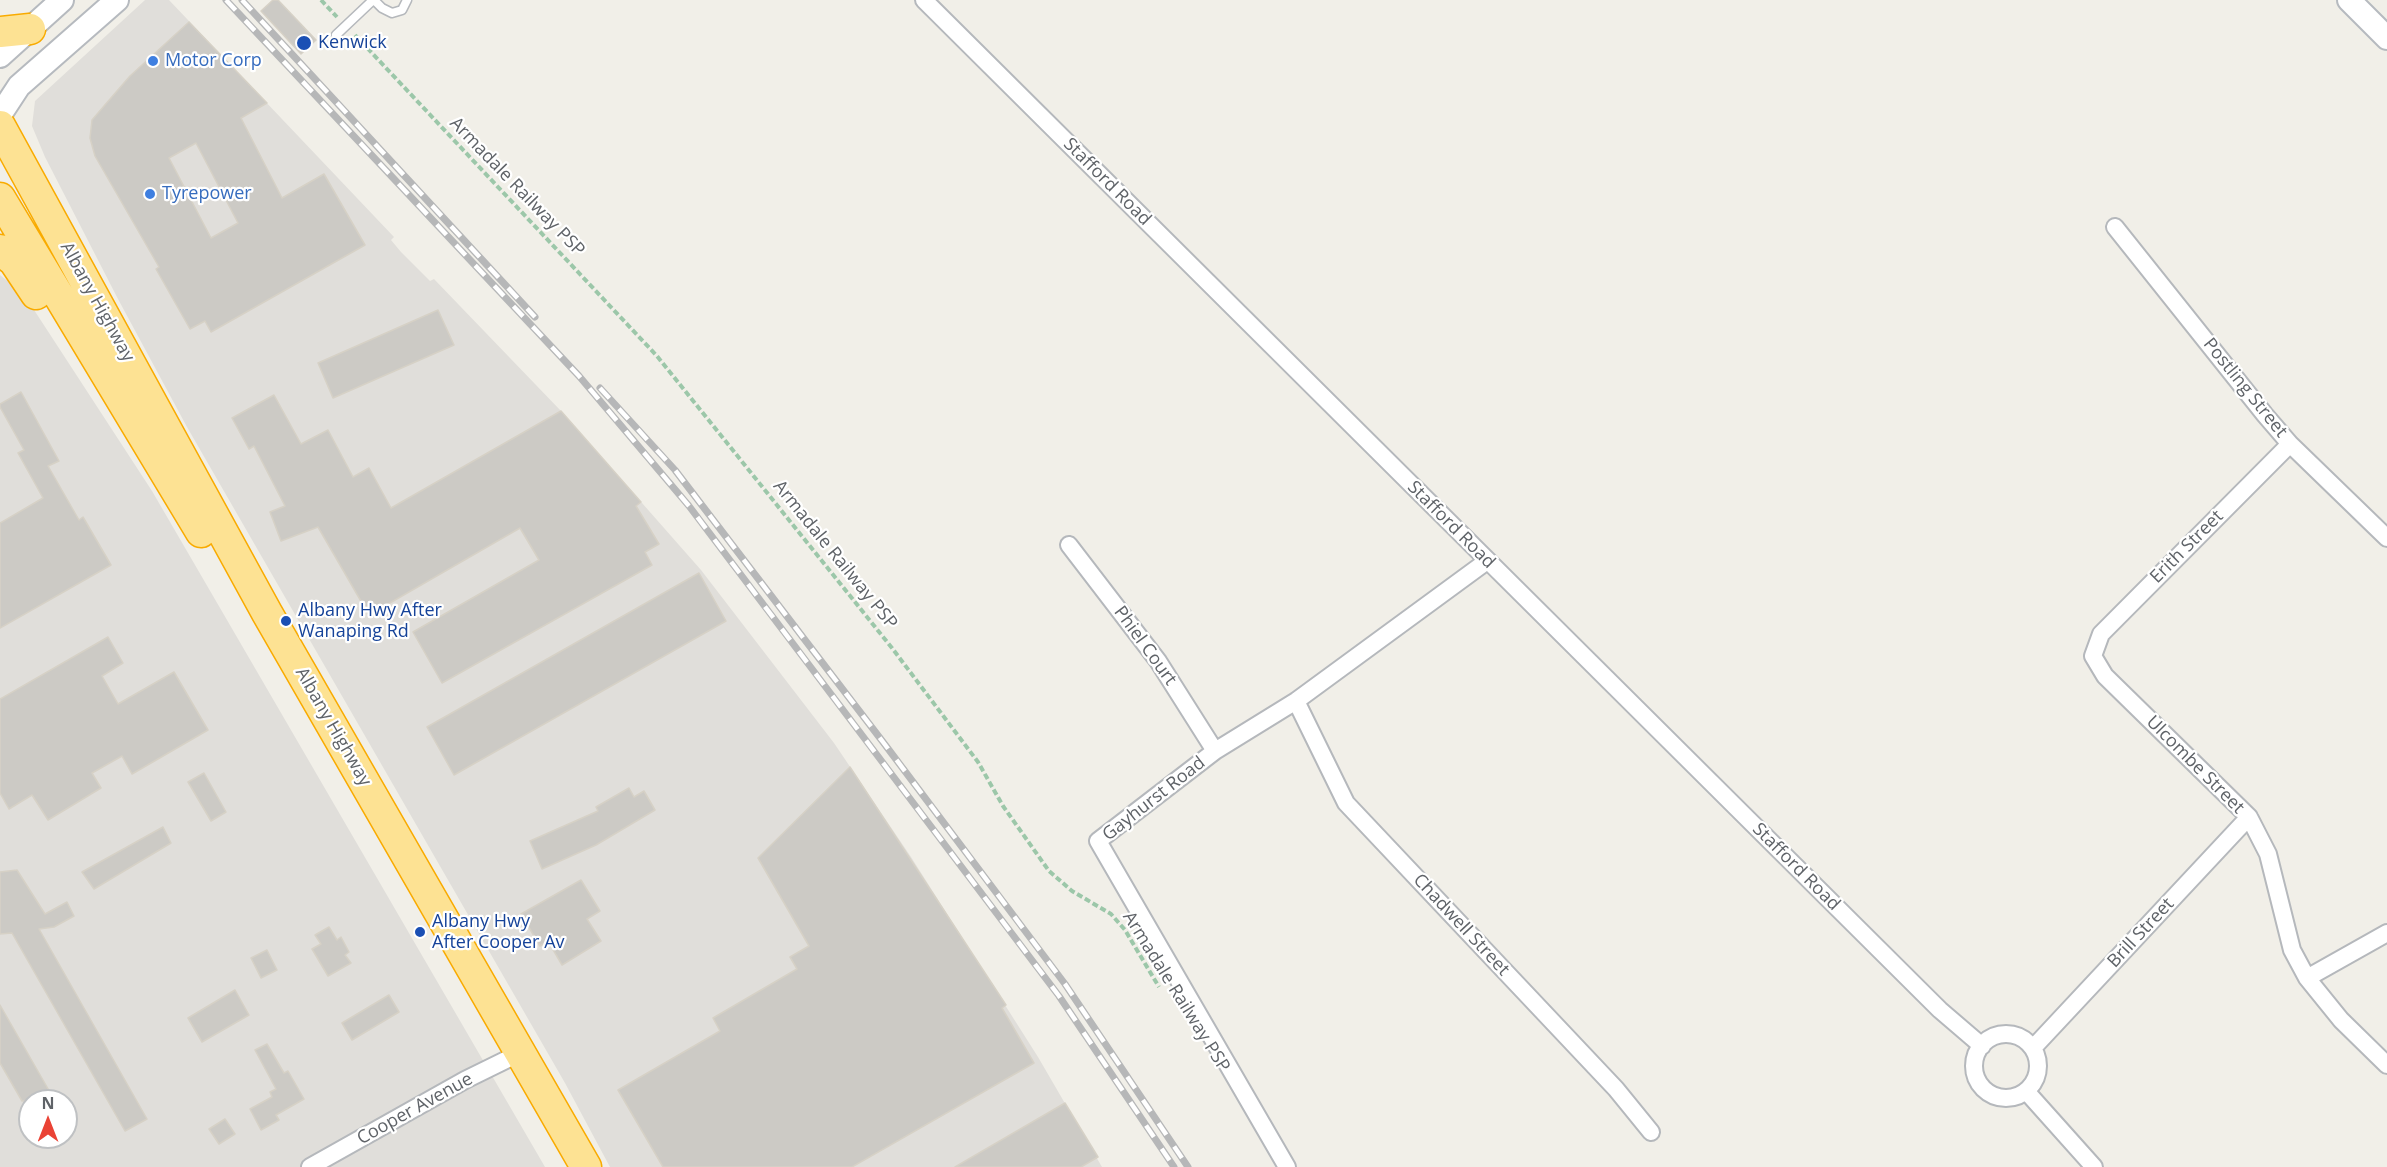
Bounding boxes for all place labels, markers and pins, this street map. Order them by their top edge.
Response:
place label: Kenwick [318,32,387,54]
marker: Kenwick [295,34,313,52]
place label: Motor Corp [165,50,262,72]
marker: Motor Corp [146,54,160,68]
place label: Tyrepower [162,183,252,205]
marker: Tyrepower [143,187,157,201]
place label: Albany Hwy After Wanaping Rd [298,600,442,642]
marker: Albany Hwy After Wanaping Rd [279,614,293,628]
place label: Albany Hwy After Cooper Av [432,911,565,954]
marker: Albany Hwy After Cooper Av [413,925,427,939]

